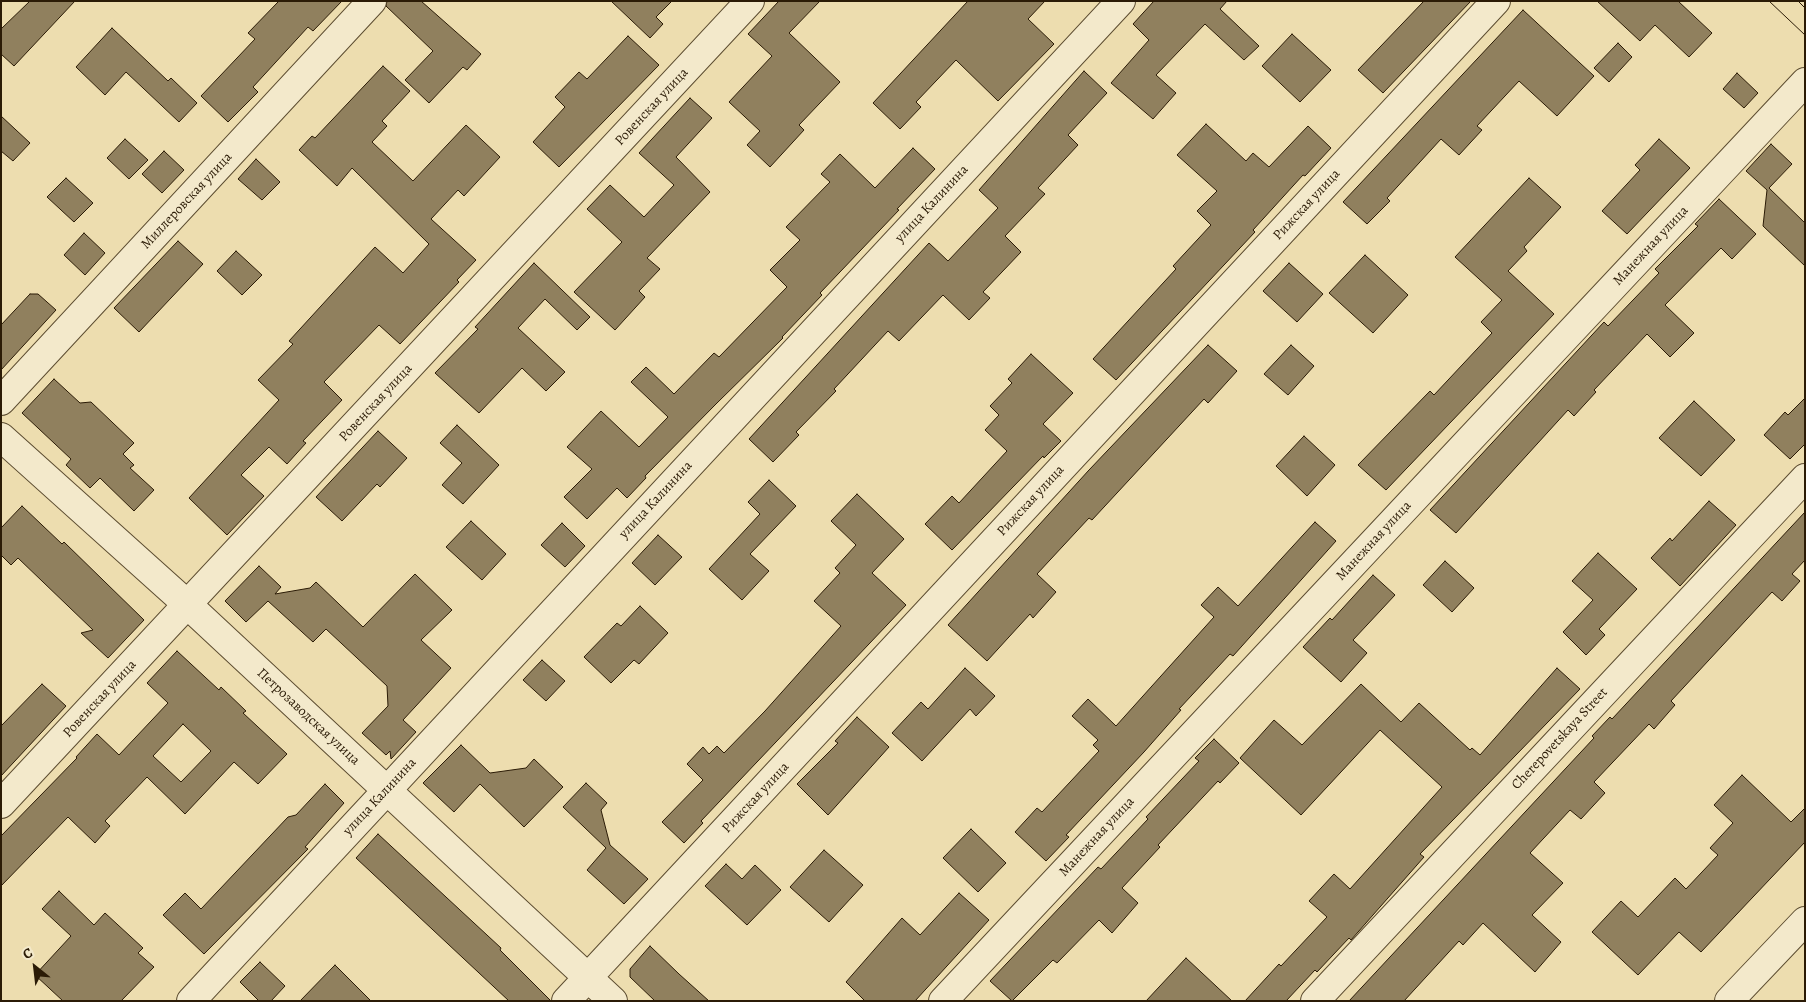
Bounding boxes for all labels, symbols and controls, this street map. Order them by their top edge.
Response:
street label: Ровенская улица [612,65,692,149]
street label: Миллеровская улица [138,149,236,253]
street label: улица Калинина [892,162,972,246]
street label: Рижская улица [1270,166,1344,244]
street label: Манежная улица [1610,203,1692,289]
street label: Ровенская улица [336,361,416,445]
street label: улица Калинина [616,458,696,542]
street label: Рижская улица [994,462,1068,540]
street label: Манежная улица [1333,498,1415,584]
street label: Ровенская улица [60,657,140,741]
street label: Петрозаводская улица [253,665,363,769]
street label: Cherepovetskaya Street [1508,685,1612,793]
street label: улица Калинина [340,755,420,839]
street label: Рижская улица [719,759,793,837]
street label: Манежная улица [1056,794,1138,880]
north arrow [10,942,60,992]
text: С [19,943,36,964]

